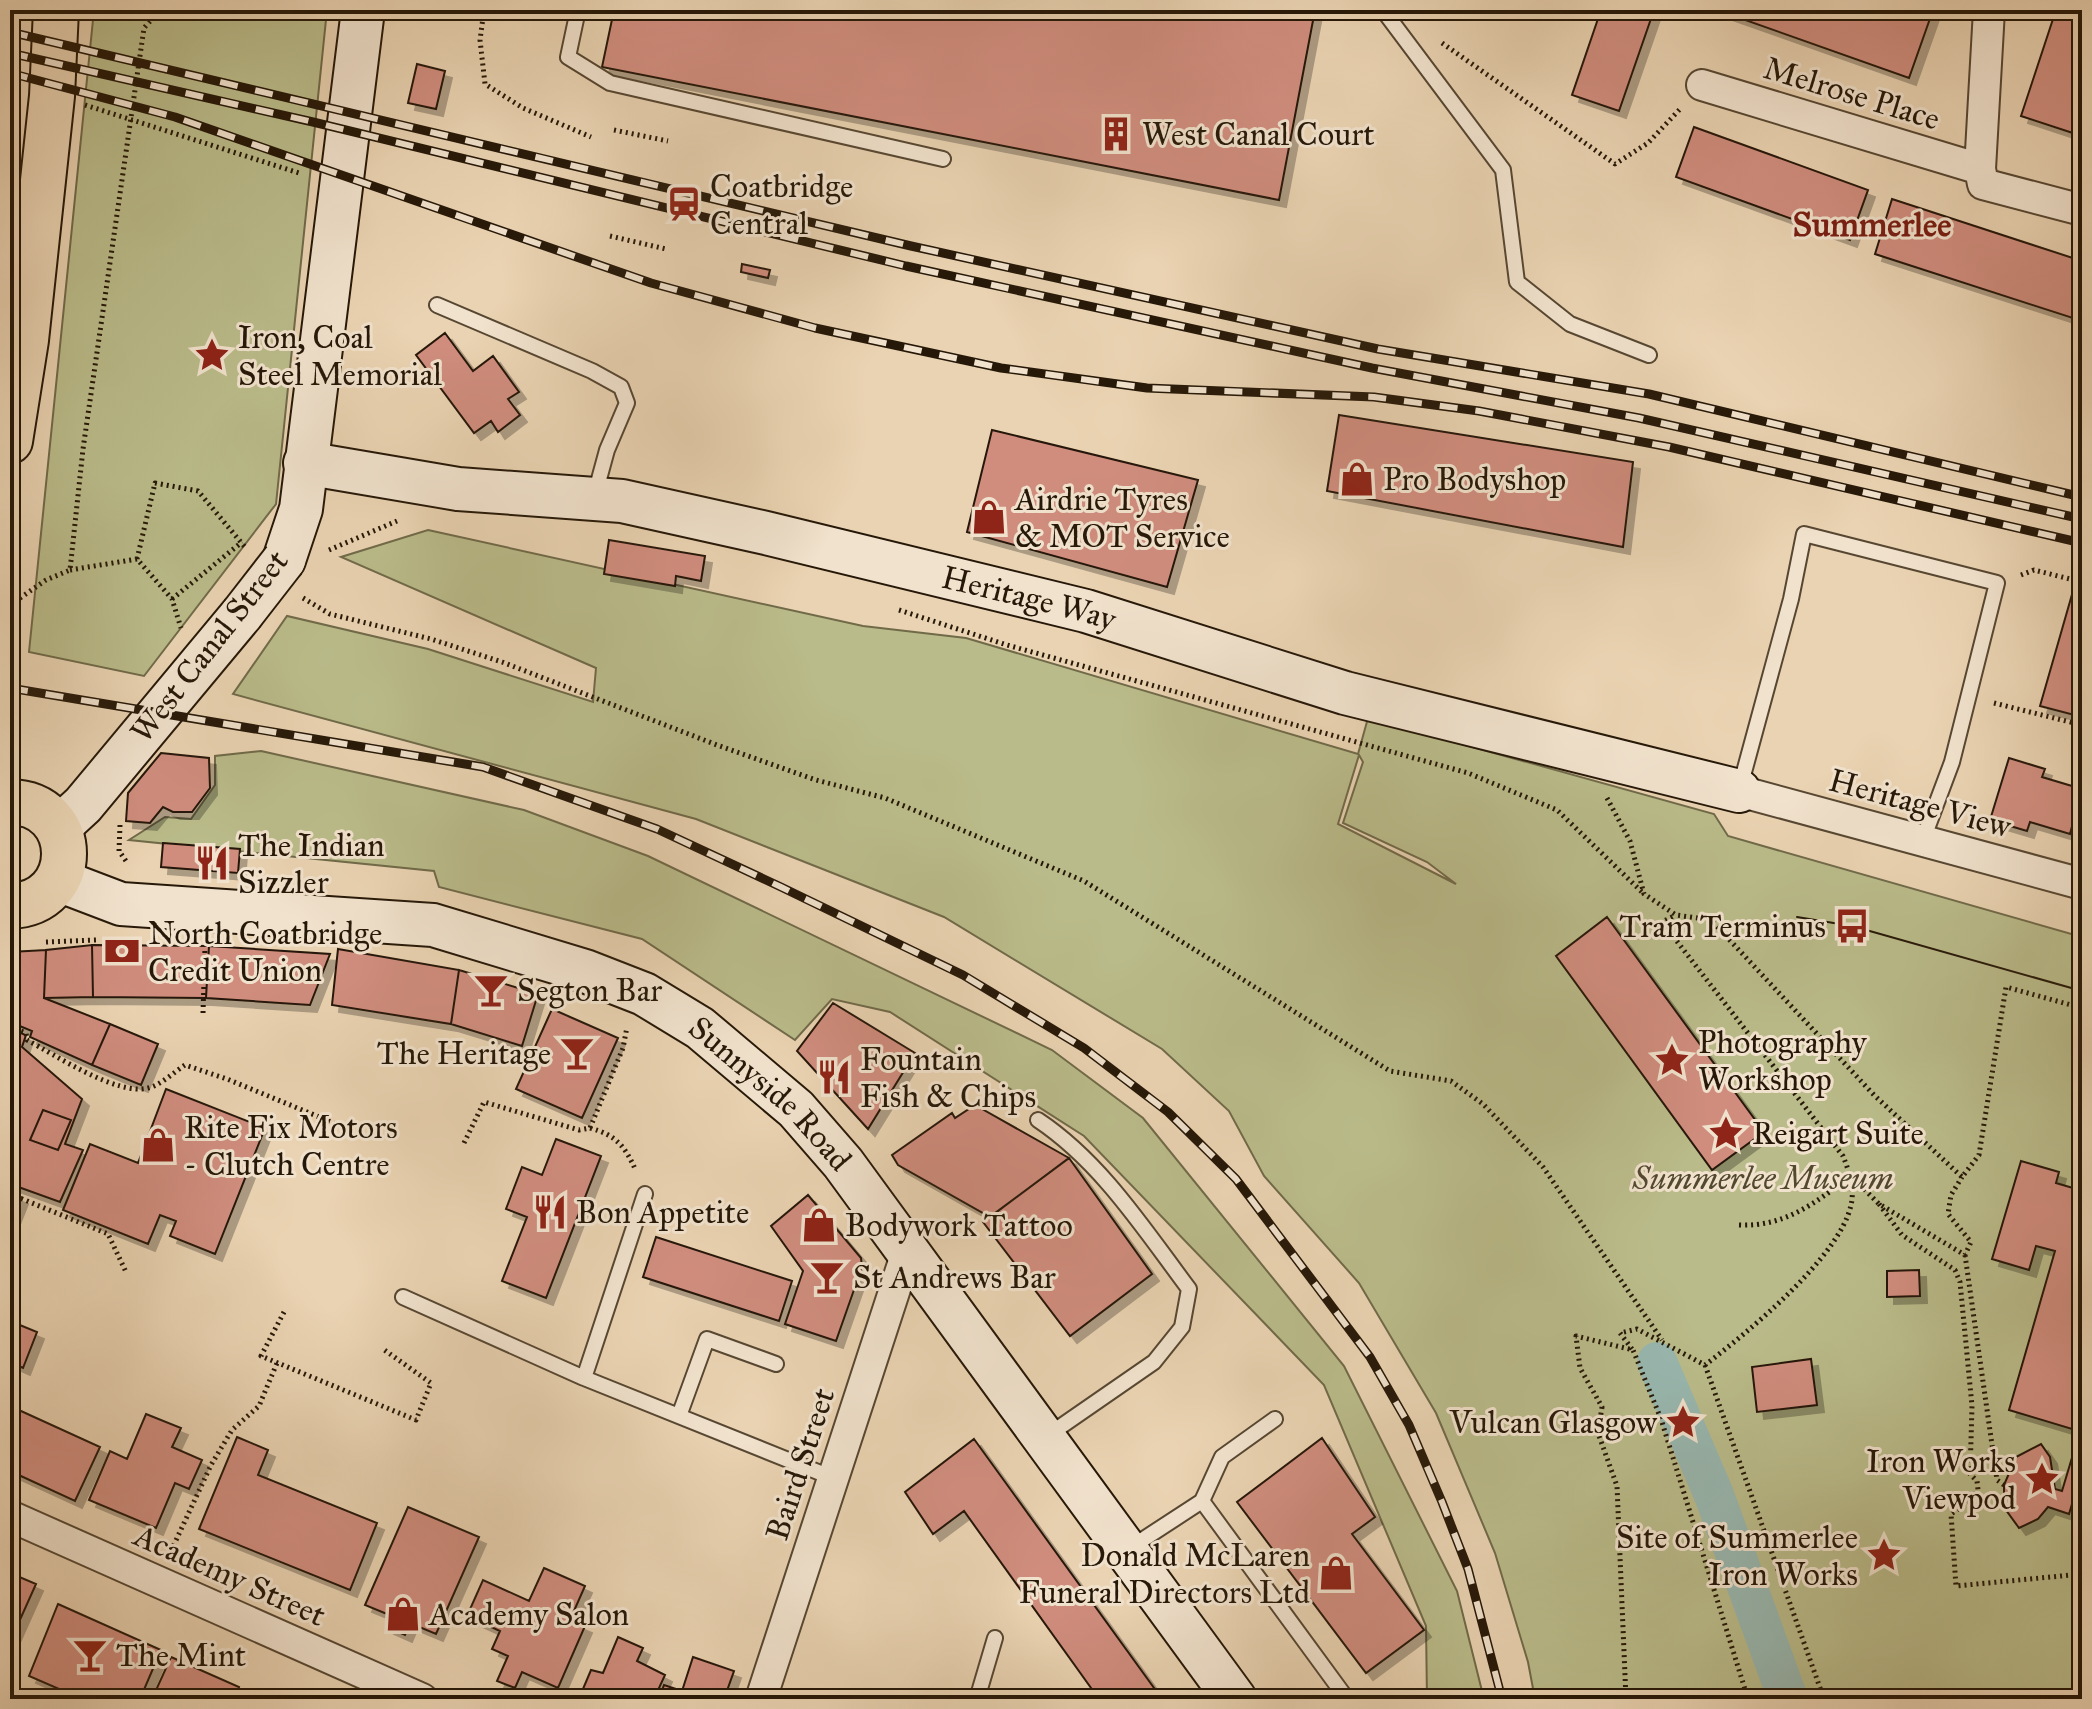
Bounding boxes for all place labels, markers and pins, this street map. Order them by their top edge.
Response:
building icon: West Canal Court [1097,115,1135,153]
place label: West Canal Court [1142,115,1375,154]
place label: Coatbridge Central [710,167,853,243]
station icon: Coatbridge Central [665,185,703,223]
place label: Iron, Coal Steel Memorial [238,318,442,394]
place icon: Iron, Coal Steel Memorial [193,336,231,374]
shop icon: Pro Bodyshop [1338,460,1376,498]
place label: Pro Bodyshop [1383,460,1566,499]
place label: Airdrie Tyres & MOT Service [1013,480,1230,556]
shop icon: Airdrie Tyres & MOT Service [970,498,1008,536]
place label: The Indian Sizzler [238,826,385,902]
restaurant icon: The Indian Sizzler [193,844,231,882]
place label: Tram Terminus [1619,907,1826,946]
bus stop icon: Tram Terminus [1833,907,1871,945]
place label: North Coatbridge Credit Union [148,914,382,990]
bank icon: North Coatbridge Credit Union [103,932,141,970]
bar icon: Segton Bar [472,971,510,1009]
place label: Segton Bar [517,971,662,1010]
place label: Photography Workshop [1698,1023,1867,1099]
place label: The Heritage [377,1034,551,1073]
bar icon: The Heritage [558,1034,596,1072]
place label: Fountain Fish & Chips [860,1040,1036,1116]
place icon: Photography Workshop [1653,1041,1691,1079]
restaurant icon: Fountain Fish & Chips [815,1058,853,1096]
place label: Rite Fix Motors - Clutch Centre [184,1108,398,1184]
place icon: Reigart Suite [1707,1114,1745,1152]
place label: Reigart Suite [1752,1114,1924,1153]
shop icon: Rite Fix Motors - Clutch Centre [139,1126,177,1164]
restaurant icon: Bon Appetite [531,1193,569,1231]
place label: Bon Appetite [576,1193,749,1232]
shop icon: Bodywork Tattoo [800,1206,838,1244]
place label: Bodywork Tattoo [845,1206,1073,1245]
bar icon: St Andrews Bar [808,1258,846,1296]
place label: St Andrews Bar [853,1258,1056,1297]
place label: Vulcan Glasgow [1448,1403,1658,1442]
place icon: Vulcan Glasgow [1664,1403,1702,1441]
place label: Iron Works Viewpod [1866,1442,2016,1518]
place icon: Iron Works Viewpod [2023,1460,2061,1498]
place label: Site of Summerlee Iron Works [1616,1518,1858,1594]
place label: Donald McLaren Funeral Directors Ltd [1019,1536,1310,1612]
place icon: Site of Summerlee Iron Works [1865,1536,1903,1574]
shop icon: Donald McLaren Funeral Directors Ltd [1317,1554,1355,1592]
shop icon: Academy Salon [384,1595,422,1633]
place label: Academy Salon [427,1595,629,1634]
bar icon: The Mint [71,1636,109,1674]
place label: The Mint [116,1636,246,1675]

